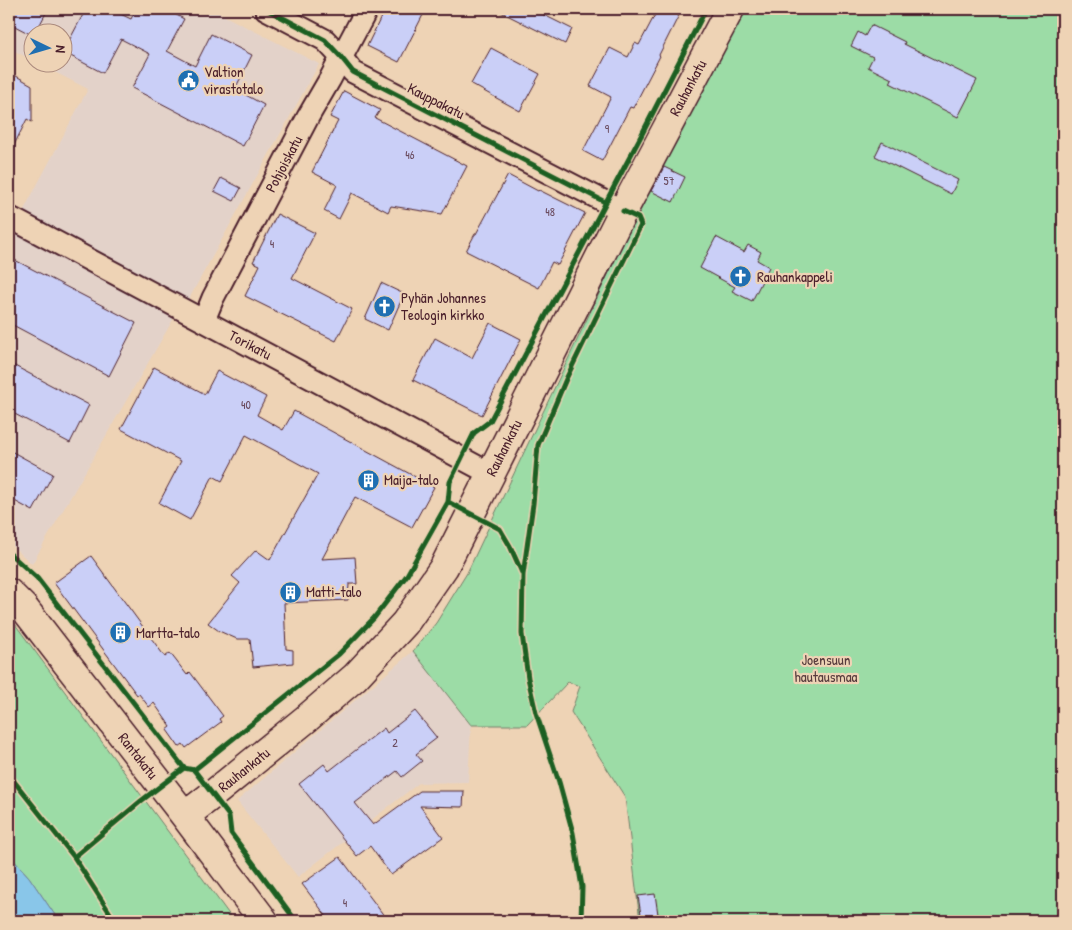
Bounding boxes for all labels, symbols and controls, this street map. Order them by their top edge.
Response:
north arrow [22,22,72,72]
text: N [52,45,71,54]
street label: Rauhankatu [664,56,711,120]
place label: Valtion virastotalo [204,61,263,99]
public building icon: Valtion virastotalo [176,69,200,93]
street label: Kauppakatu [404,77,468,124]
house number: 9 [605,120,610,137]
street label: Pohjoiskatu [260,132,307,196]
house number: 46 [405,146,415,163]
house number: 57 [663,172,675,189]
house number: 48 [545,203,555,220]
house number: 4 [270,235,275,252]
church icon: Rauhankappeli [729,265,753,289]
place label: Rauhankappeli [757,266,833,287]
place label: Pyhän Johannes Teologin kirkko [401,287,486,325]
church icon: Pyhän Johannes Teologin kirkko [373,295,397,319]
street label: Torikatu [225,325,275,365]
house number: 40 [241,396,251,413]
street label: Rauhankatu [480,416,527,480]
building icon: Maija-talo [356,468,380,492]
place label: Maija-talo [384,469,439,490]
building icon: Matti-talo [278,580,302,604]
place label: Matti-talo [306,581,362,602]
building icon: Martta-talo [108,621,132,645]
place label: Martta-talo [136,622,200,643]
park label: Joensuun hautausmaa [795,649,858,687]
street label: Rantakatu [114,728,163,783]
house number: 2 [392,734,398,751]
street label: Rauhankatu [213,742,274,797]
house number: 4 [343,894,348,911]

